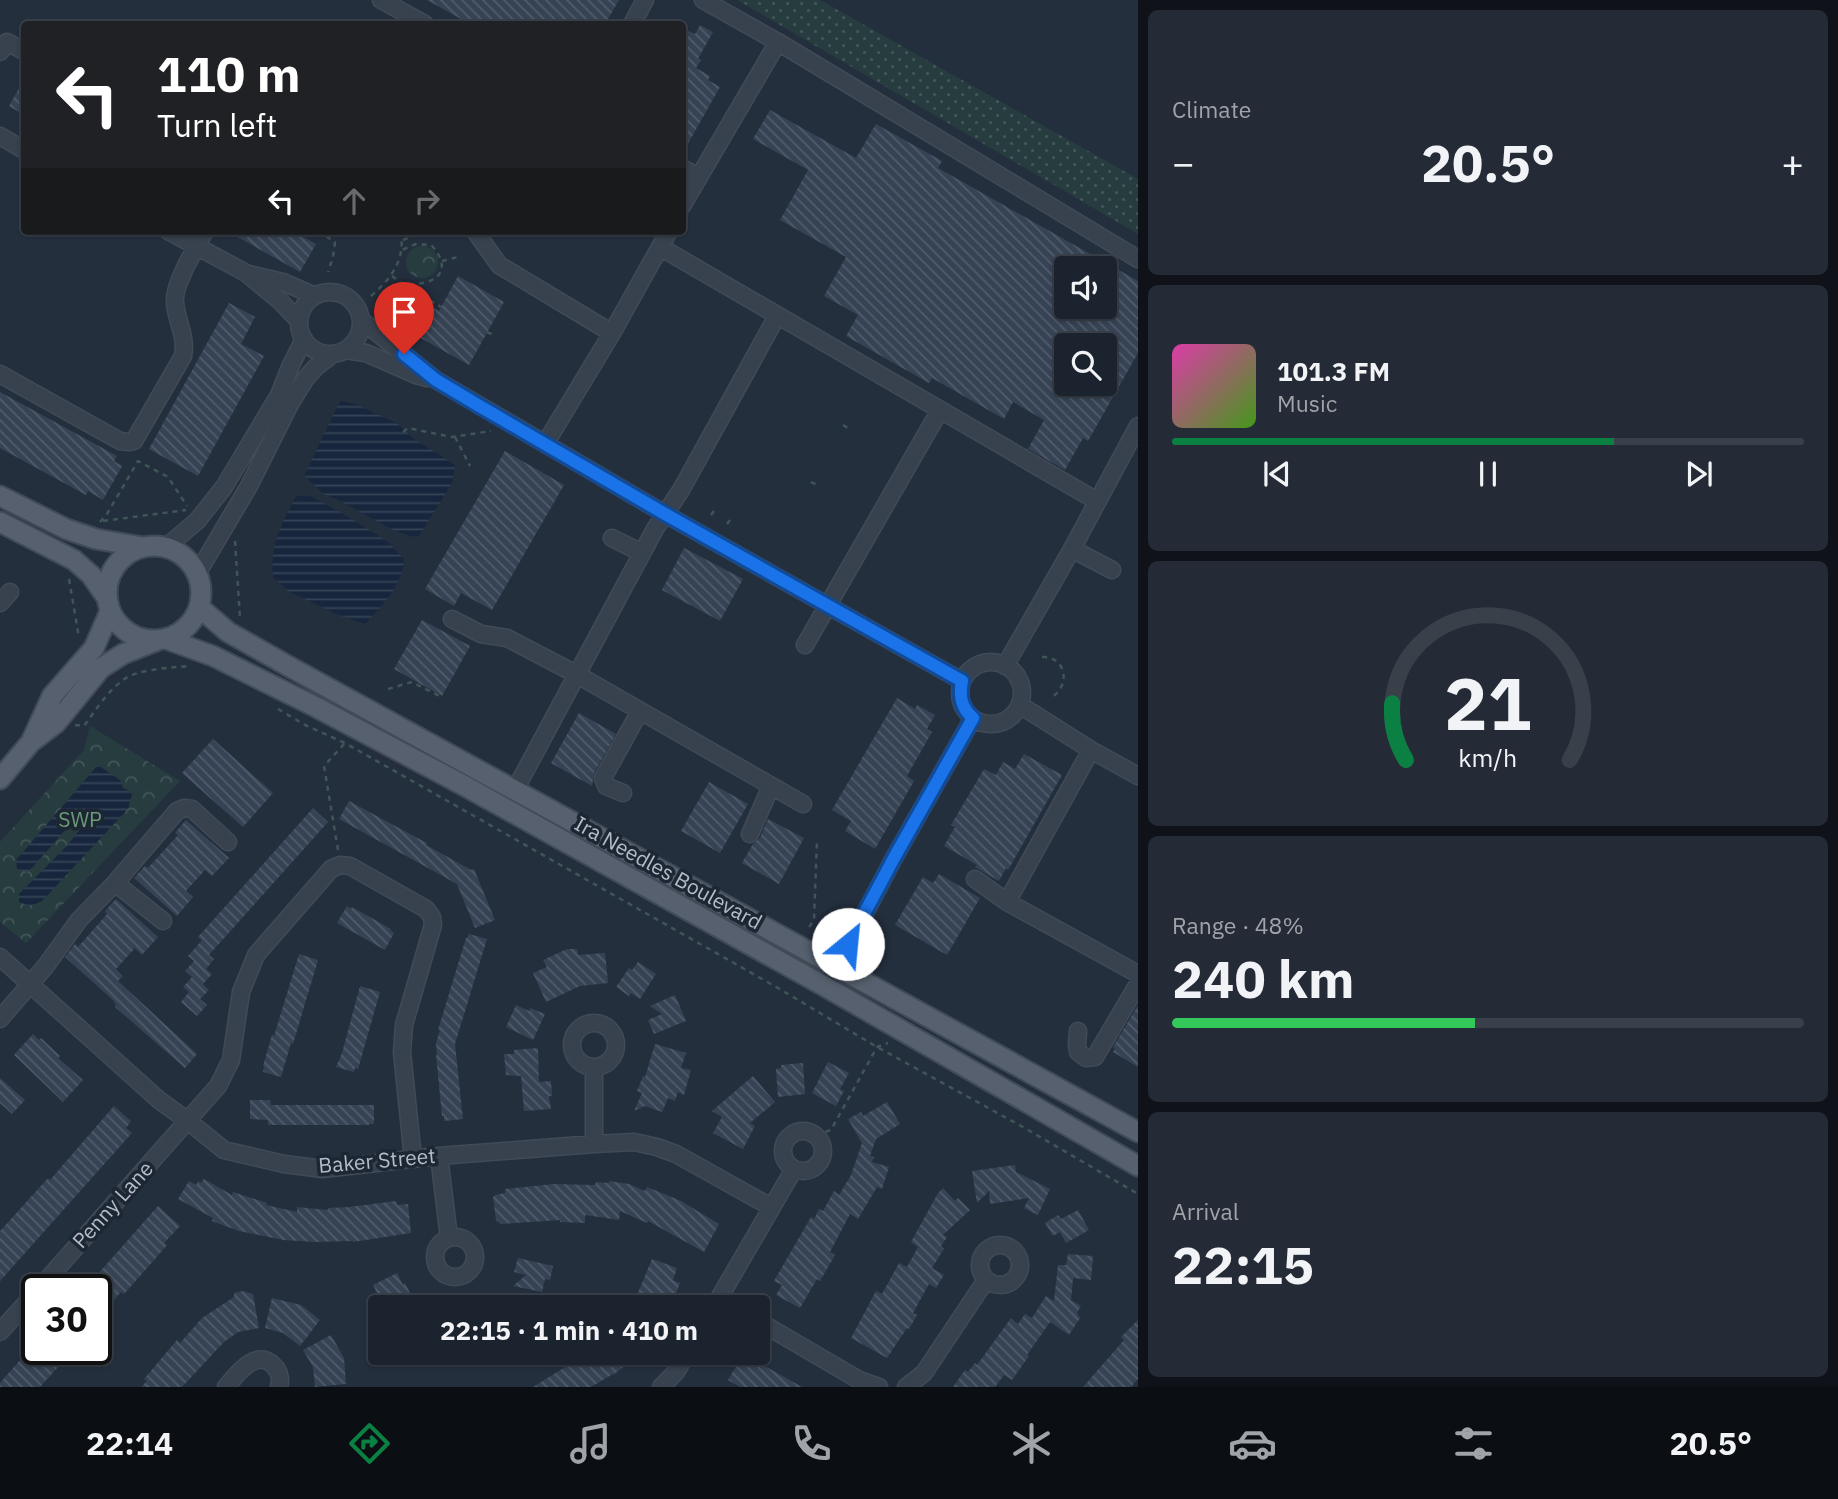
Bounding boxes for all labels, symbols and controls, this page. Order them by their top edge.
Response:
text: 110 m [157,42,301,105]
icon: left [42,49,133,140]
text: Climate [1172,94,1251,124]
text: Turn left [157,104,277,146]
text: 20.5° [1421,129,1555,196]
text: − [1172,138,1195,187]
text: + [1781,138,1804,187]
icon: left [262,182,300,220]
icon: ahead [335,182,373,220]
icon: right [408,182,446,220]
map controls [1054,256,1117,396]
button: sound [1054,256,1117,319]
pin [374,282,434,354]
icon: arrive [385,293,423,331]
button: search [1054,333,1117,396]
text: 101.3 FM [1277,354,1390,388]
text: Music [1277,388,1337,418]
icon: previous [1258,455,1296,493]
icon: pause [1469,455,1507,493]
icon: next [1680,455,1718,493]
text: 21 [1444,655,1532,750]
text: km/h [1459,740,1517,773]
park label: SWP [58,805,102,833]
street label: Ira Needles Boulevard [570,809,767,935]
position arrow [811,907,885,981]
text: Range · 48% [1172,910,1304,940]
text: 240 km [1172,945,1354,1012]
street label: Baker Street [317,1141,437,1179]
street label: Penny Lane [66,1155,159,1254]
text: Arrival [1172,1196,1239,1226]
text: 22:15 [1172,1231,1314,1298]
speed limit sign: 30 [21,1274,112,1365]
text: 22:15 · 1 min · 410 m [440,1313,698,1347]
icon: directions [345,1419,394,1468]
icon: music [566,1419,615,1468]
icon: phone [787,1419,836,1468]
icon: climate [1007,1419,1056,1468]
icon: car [1228,1419,1277,1468]
icon: filters [1449,1419,1498,1468]
text: 22:14 [86,1422,173,1464]
text: 20.5° [1670,1422,1752,1464]

